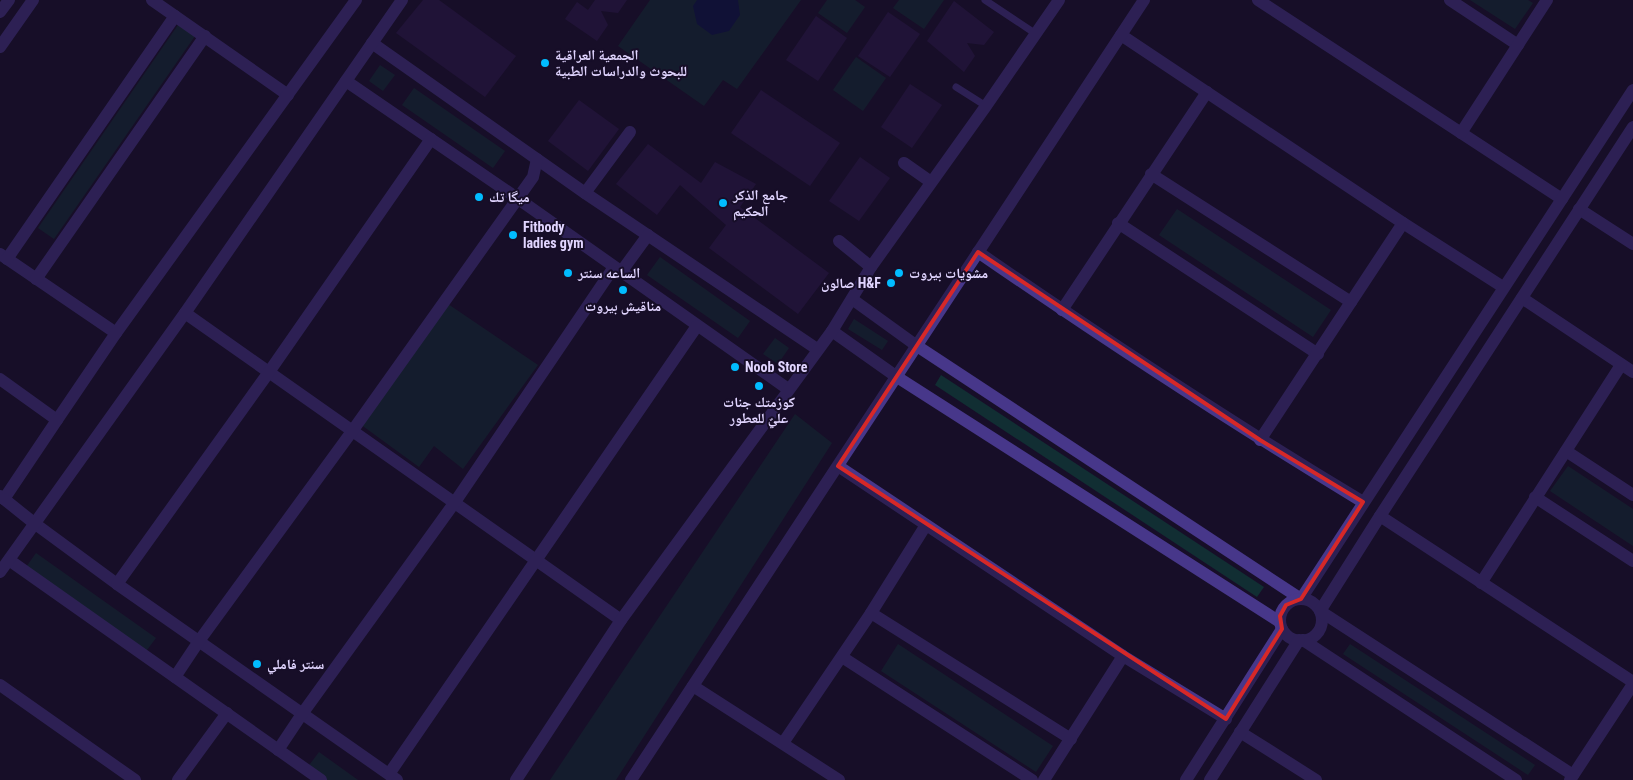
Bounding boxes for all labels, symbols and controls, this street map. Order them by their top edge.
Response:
place label: الجمعية العراقية للبحوث والدراسات الطبية [555,47,687,80]
marker: الجمعية العراقية للبحوث والدراسات الطبية [539,57,551,69]
place label: جامع الذكر الحكيم [732,187,788,221]
place label: ميگا تك [489,189,530,205]
marker: ميگا تك [473,191,485,203]
marker: جامع الذكر الحكيم [717,197,729,209]
place label: Fitbody ladies gym [523,219,584,251]
marker: Fitbody ladies gym [507,229,519,241]
place label: الساعه سنتر [577,265,640,281]
place label: مشويات بيروت [909,265,988,282]
marker: الساعه سنتر [562,267,574,279]
marker: مشويات بيروت [893,267,905,279]
place label: صالون H&F [821,275,881,292]
marker: صالون H&F [885,277,897,289]
marker: مناقيش بيروت [617,284,629,296]
place label: مناقيش بيروت [585,298,661,315]
place label: Noob Store [745,359,808,375]
marker: Noob Store [729,361,741,373]
marker: كوزمتك جنات عليٌ للعطور [753,380,765,392]
place label: كوزمتك جنات عليٌ للعطور [723,394,795,429]
place label: سنتر فاملي [267,656,325,675]
marker: سنتر فاملي [251,658,263,670]

